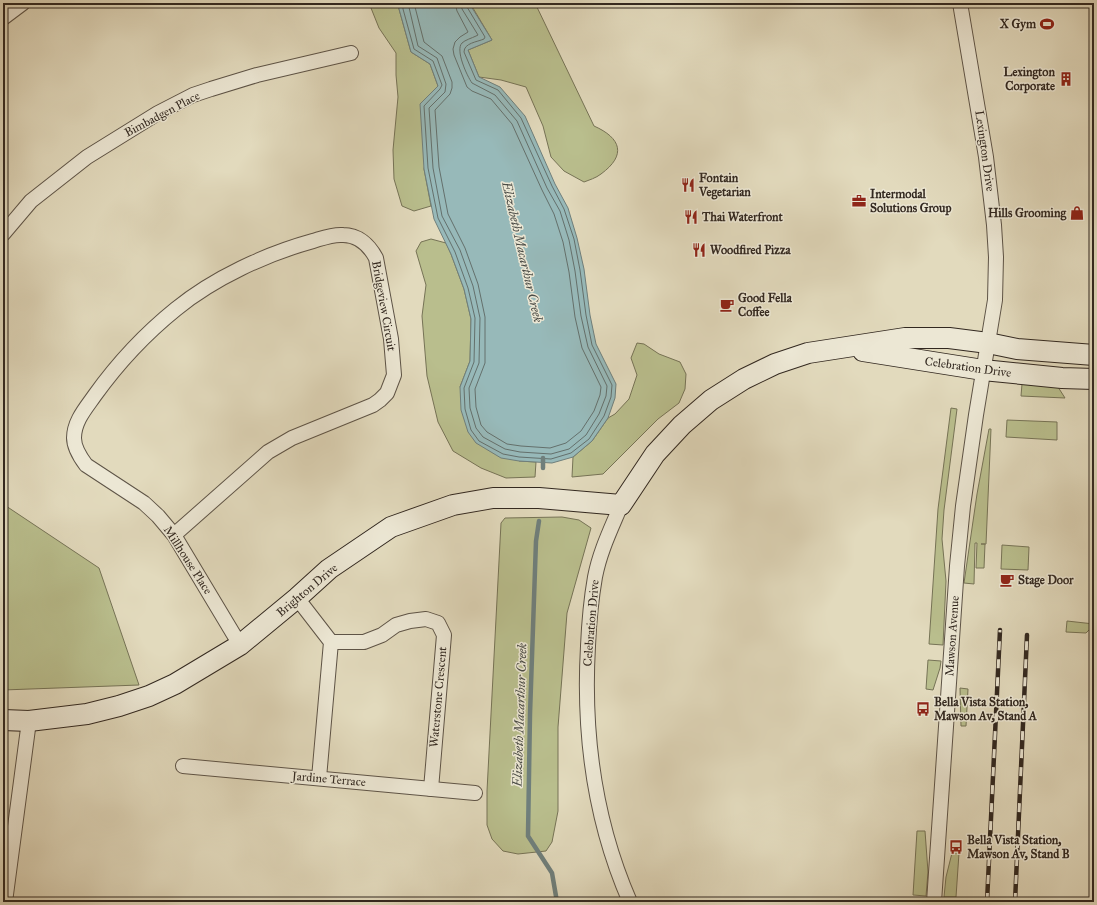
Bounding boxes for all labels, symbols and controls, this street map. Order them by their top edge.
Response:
sports icon: X Gym [1039,16,1055,32]
place label: X Gym [999,17,1037,32]
place label: Lexington Corporate [1004,65,1056,94]
building icon: Lexington Corporate [1058,71,1074,87]
street label: Bimbadgen Place [122,88,202,141]
street label: Lexington Drive [971,110,998,193]
place label: Fontain Vegetarian [698,171,751,200]
restaurant icon: Fontain Vegetarian [680,177,696,193]
water label: Elizabeth Macarthur Creek [498,179,546,324]
place label: Intermodal Solutions Group [870,187,951,216]
office icon: Intermodal Solutions Group [851,193,867,209]
shop icon: Hills Grooming [1069,205,1085,221]
place label: Hills Grooming [988,206,1066,221]
restaurant icon: Thai Waterfront [683,209,699,225]
place label: Thai Waterfront [701,210,784,224]
restaurant icon: Woodfired Pizza [691,242,707,258]
place label: Woodfired Pizza [710,243,791,257]
street label: Bridgeview Circuit [368,260,399,353]
place label: Good Fella Coffee [738,291,793,319]
cafe icon: Good Fella Coffee [719,297,735,313]
street label: Celebration Drive [924,354,1012,380]
street label: Millhouse Place [161,523,215,597]
street label: Brighton Drive [274,560,341,620]
cafe icon: Stage Door [999,572,1015,588]
place label: Stage Door [1018,573,1074,588]
street label: Celebration Drive [580,579,602,667]
street label: Mawson Avenue [942,595,962,677]
water label: Elizabeth Macarthur Creek [509,643,531,788]
street label: Waterstone Crescent [427,645,449,748]
place label: Bella Vista Station, Mawson Av, Stand A [934,695,1038,723]
bus stop icon: Bella Vista Station, Mawson Av, Stand A [915,701,931,717]
street label: Jardine Terrace [290,769,366,790]
place label: Bella Vista Station, Mawson Av, Stand B [967,833,1070,861]
bus stop icon: Bella Vista Station, Mawson Av, Stand B [948,839,964,855]

